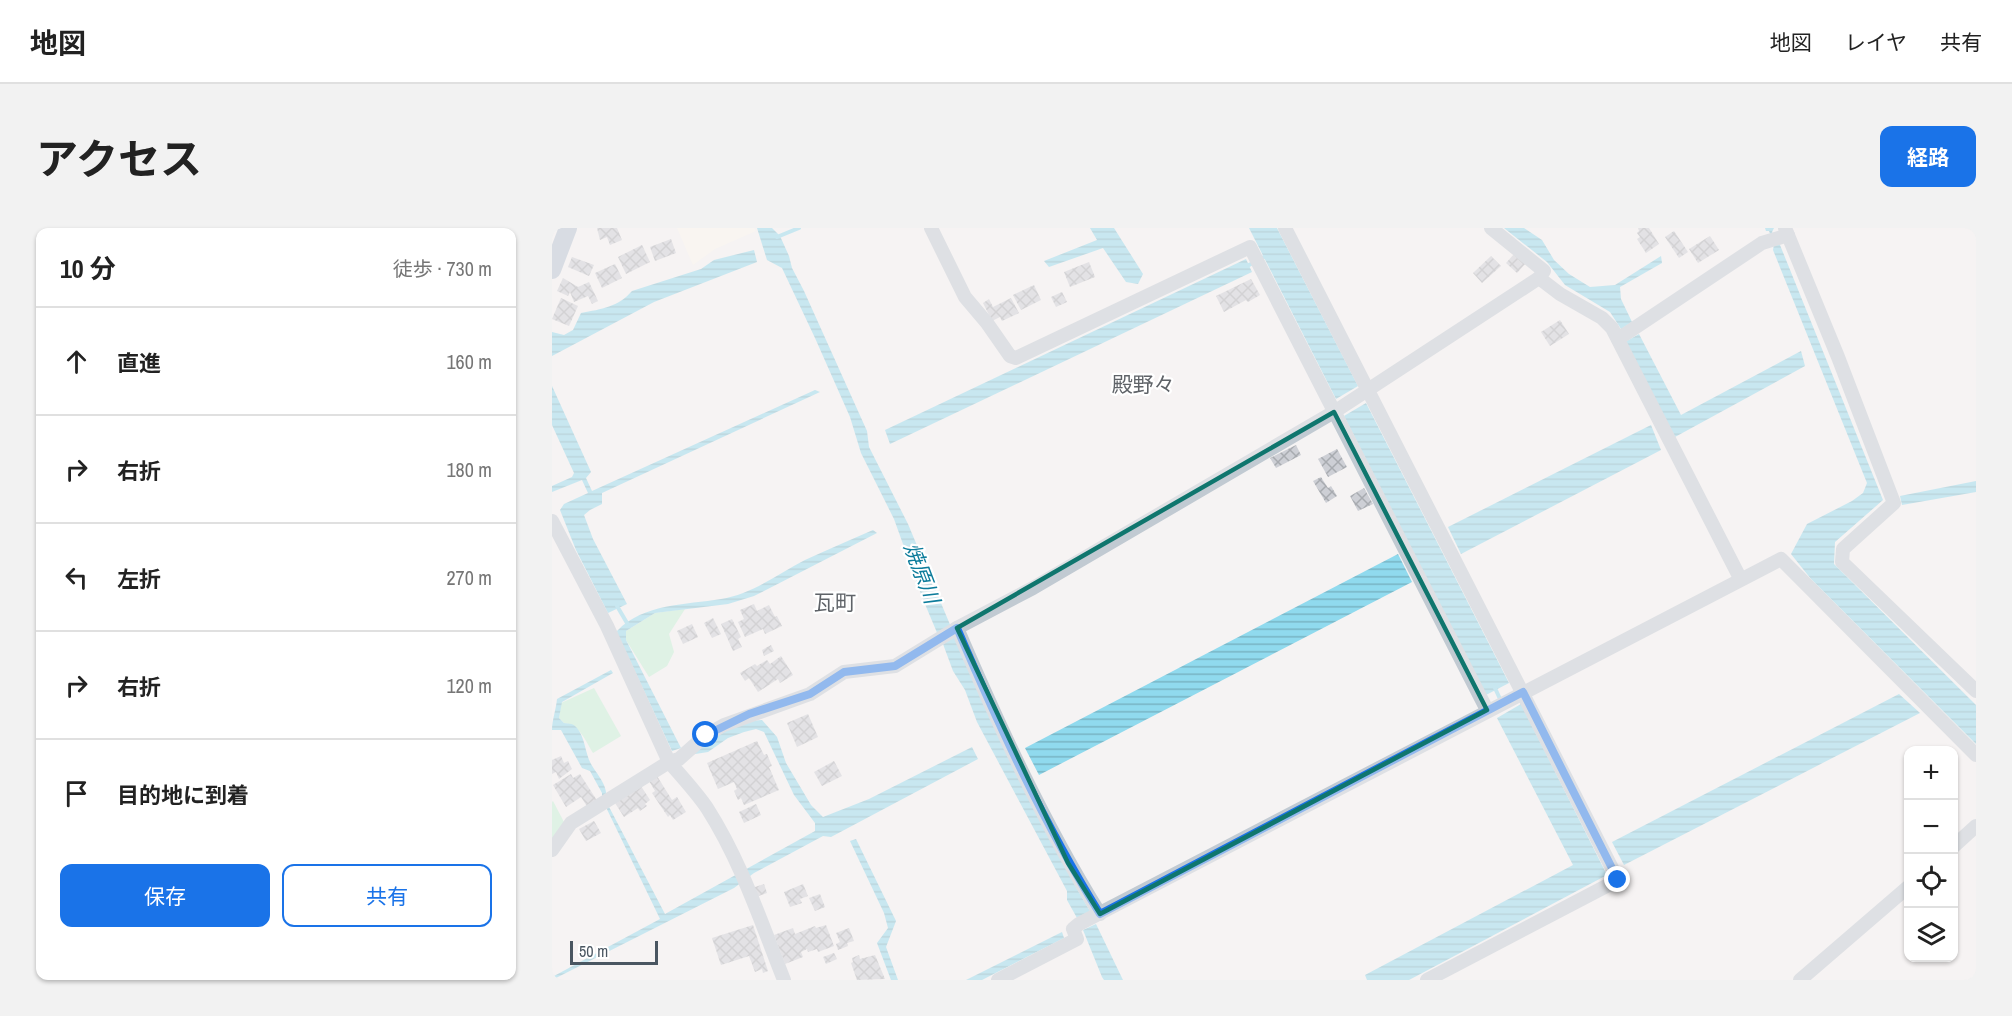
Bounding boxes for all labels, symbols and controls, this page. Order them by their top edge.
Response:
text: 地図 [30,24,86,62]
text: 地図 [1770,28,1812,57]
text: レイヤ [1845,28,1907,57]
text: 共有 [1940,28,1982,57]
button: 経路 [1880,126,1976,187]
text: アクセス [36,131,202,187]
text: 10 分 [60,251,116,286]
text: 徒歩 · 730 m [393,255,492,282]
icon: ahead [60,345,93,378]
text: 直進 [117,348,161,378]
text: 160 m [446,348,492,375]
district label: 殿野々 [1112,370,1175,399]
icon: right [60,453,93,486]
text: 右折 [117,456,161,486]
text: 180 m [446,456,492,483]
water label: 焼原川 [897,538,948,609]
icon: left [60,561,93,594]
text: 左折 [117,564,161,594]
text: 270 m [446,564,492,591]
district label: 瓦町 [814,588,856,617]
icon: right [60,669,93,702]
text: 右折 [117,672,161,702]
text: 120 m [446,672,492,699]
route start [692,721,718,747]
map controls [1904,746,1958,962]
button: + [1904,746,1958,800]
icon: arrive [60,777,93,810]
text: 目的地に到着 [117,780,249,810]
button: − [1904,800,1958,854]
button: locate [1904,854,1958,908]
button: 保存 [60,864,270,927]
button: 共有 [282,864,492,927]
route end [1604,866,1630,892]
button: layers [1904,908,1958,962]
scale bar [570,938,658,966]
text: 50 m [579,940,608,962]

